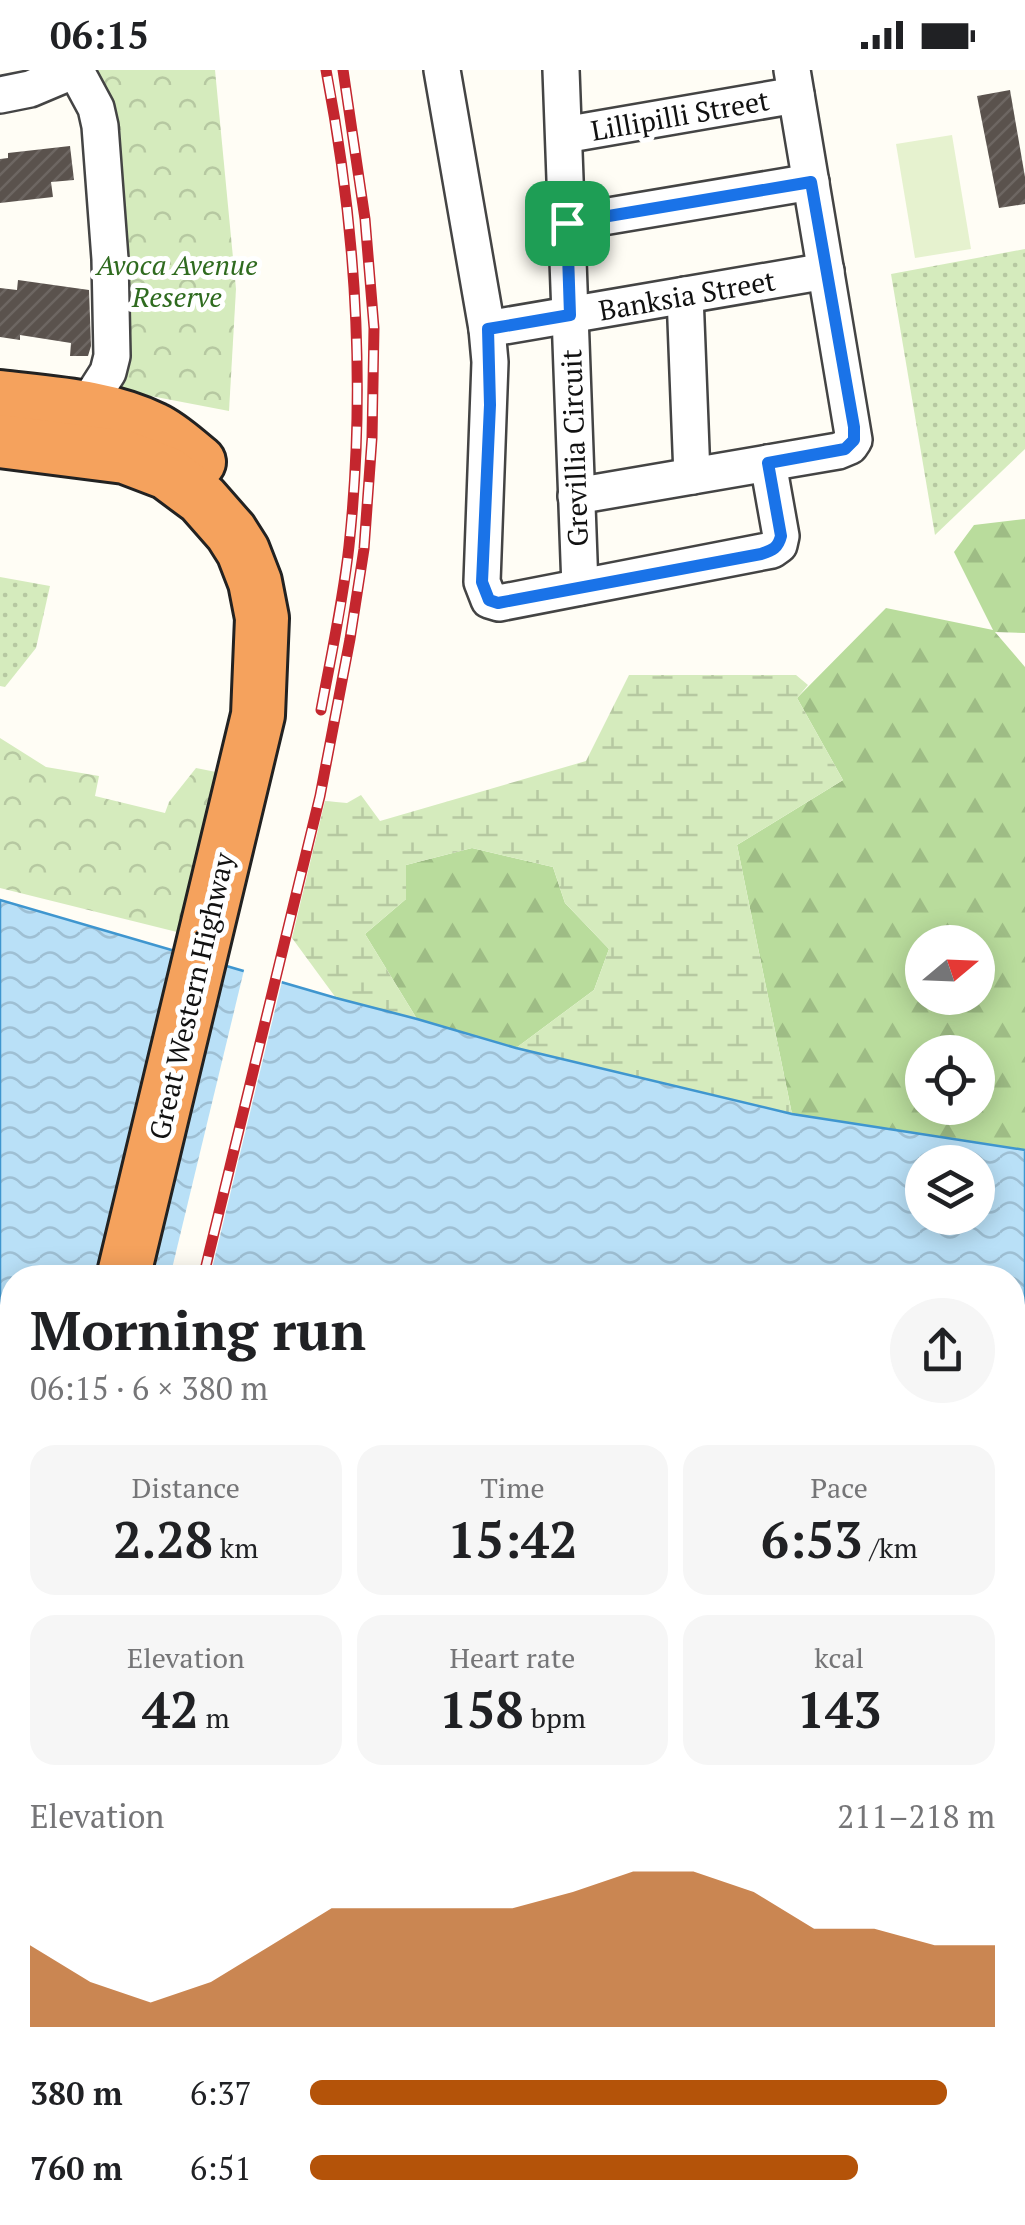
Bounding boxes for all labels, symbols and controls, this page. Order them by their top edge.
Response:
text: 06:15 [50,10,149,60]
street label: Lillipilli Street [588,81,773,149]
pin [525,181,610,266]
icon: arrive [540,196,595,251]
park label: Avoca Avenue Reserve [94,246,258,315]
street label: Banksia Street [596,261,779,329]
street label: Grevillia Circuit [552,348,596,547]
street label: Great Western Highway [140,848,242,1143]
north arrow [905,925,995,1015]
map controls [905,925,995,1235]
button: locate [905,1035,995,1125]
button: layers [905,1145,995,1235]
text: Morning run [30,1293,366,1366]
button: share [890,1298,995,1403]
text: 06:15 · 6 × 380 m [30,1367,268,1409]
text: Distance [132,1469,240,1506]
text: Time [480,1469,545,1506]
text: Pace [810,1469,868,1506]
text: 2.28 [113,1506,213,1572]
text: 15:42 [447,1506,578,1572]
text: 6:53 [761,1506,863,1572]
text: km [213,1529,258,1566]
text: /km [863,1529,918,1566]
text: Elevation [127,1639,245,1676]
text: Heart rate [450,1639,575,1676]
text: kcal [814,1639,864,1676]
text: 42 [142,1676,199,1742]
text: 158 [439,1676,524,1742]
text: 143 [797,1676,882,1742]
text: m [199,1699,230,1736]
text: bpm [524,1699,586,1736]
text: Elevation [30,1795,164,1837]
text: 211–218 m [837,1795,995,1837]
text: 380 m [30,2072,122,2114]
text: 6:37 [190,2072,252,2114]
text: 760 m [30,2147,122,2189]
text: 6:51 [190,2147,252,2189]

